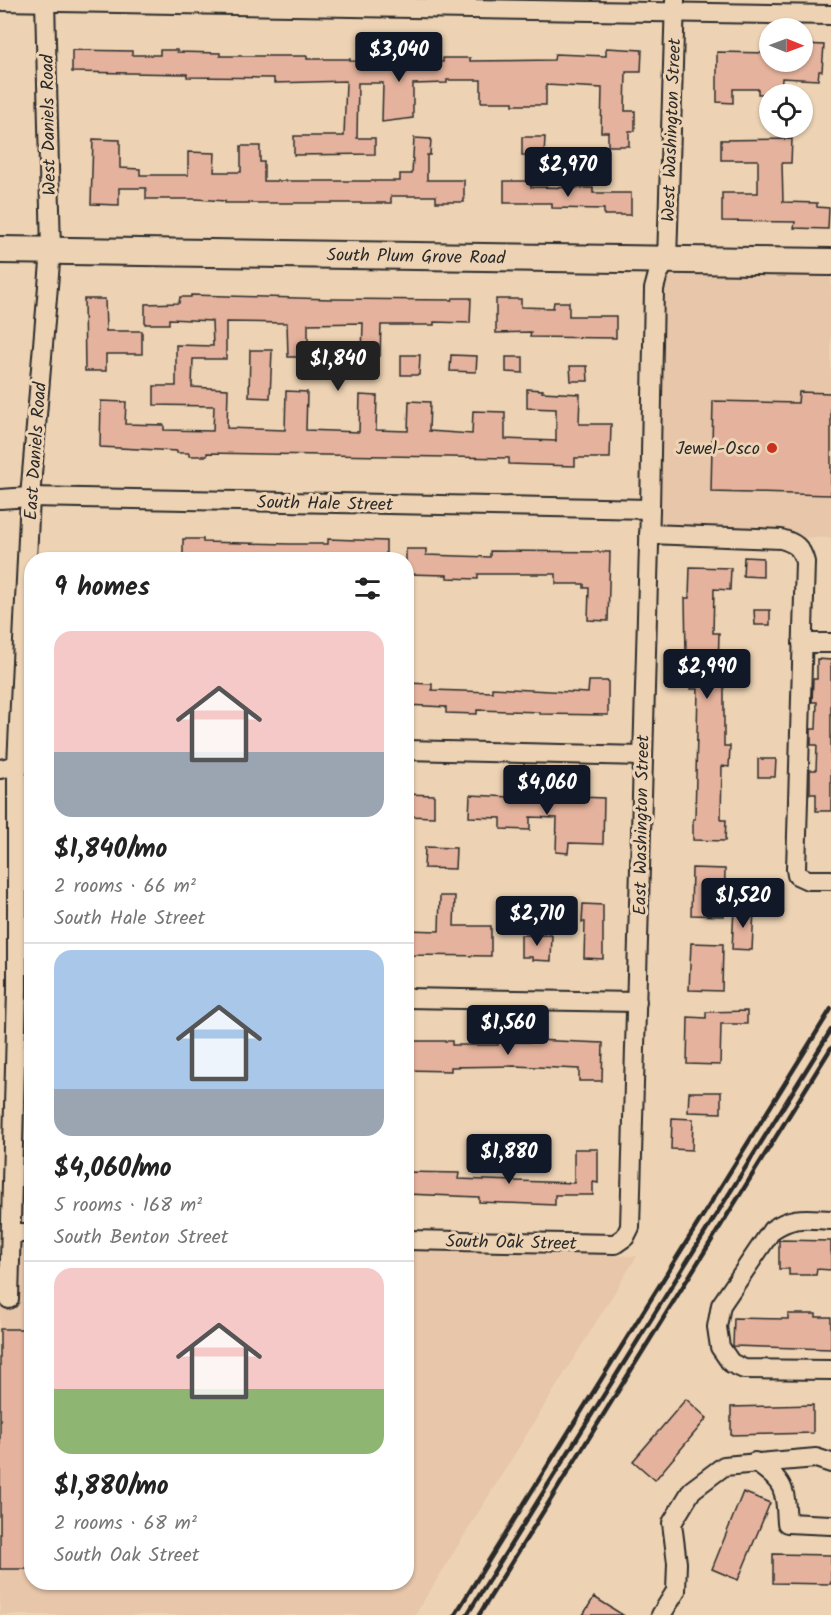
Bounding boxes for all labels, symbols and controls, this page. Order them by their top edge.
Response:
north arrow [759,18,813,72]
map controls [759,18,813,138]
pin: $3,040 [350,32,448,83]
text: $3,040 [369,35,429,67]
street label: West Washington Street [655,37,690,222]
street label: West Daniels Road [34,53,65,196]
button: locate [759,84,813,138]
pin: $2,970 [519,147,617,198]
text: $2,970 [539,150,597,182]
street label: South Plum Grove Road [326,241,507,274]
pin: $1,840 [289,341,387,392]
text: $1,840 [310,344,366,376]
street label: East Daniels Road [17,380,56,521]
place label: Jewel-Osco [676,435,760,464]
marker: Jewel-Osco [765,441,779,455]
street label: South Hale Street [257,489,394,520]
text: 9 homes [54,567,150,609]
icon: filters [351,572,384,605]
pin: $2,990 [658,649,756,700]
text: $2,990 [677,652,737,684]
icon: home [165,670,273,778]
street label: East Washington Street [626,733,659,916]
pin: $4,060 [498,765,596,816]
text: $4,060 [517,768,577,800]
text: $1,840/mo [54,829,167,871]
text: 2 rooms · 66 m² [54,871,196,903]
pin: $1,520 [694,878,792,929]
text: $1,520 [715,881,771,913]
pin: $2,710 [488,896,586,947]
text: $2,710 [510,899,564,931]
text: South Hale Street [54,903,205,935]
icon: home [165,989,273,1097]
pin: $1,560 [459,1005,557,1056]
text: $1,560 [481,1008,535,1040]
pin: $1,880 [460,1134,558,1185]
text: $1,880 [481,1137,537,1169]
text: $4,060/mo [54,1148,172,1190]
text: 5 rooms · 168 m² [54,1190,202,1222]
text: South Benton Street [54,1222,228,1254]
street label: South Oak Street [445,1228,578,1259]
icon: home [165,1307,273,1415]
text: $1,880/mo [54,1466,169,1508]
text: 2 rooms · 68 m² [54,1508,197,1540]
text: South Oak Street [54,1540,200,1572]

